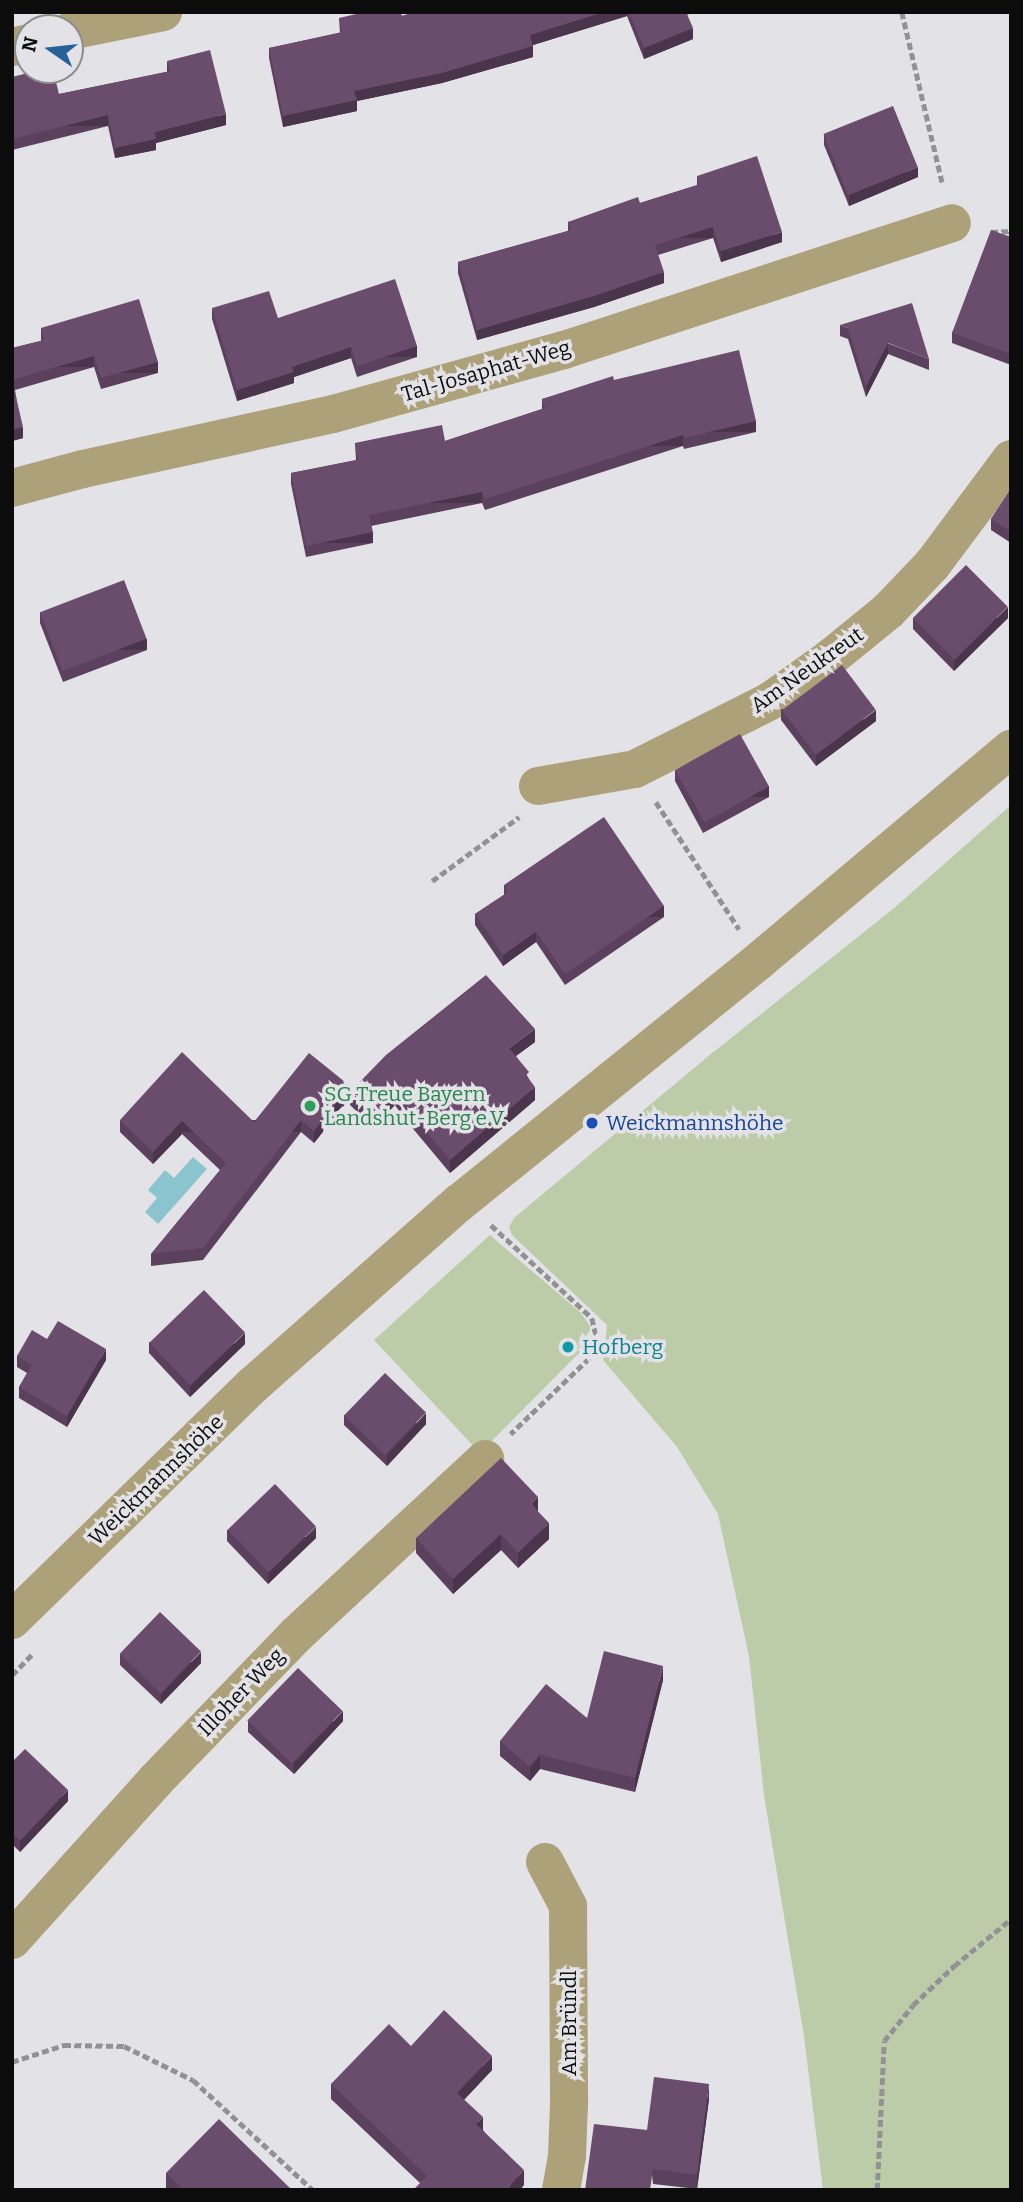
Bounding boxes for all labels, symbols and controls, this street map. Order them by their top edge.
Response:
north arrow [14,14,84,84]
text: N [17,34,43,54]
street label: Tal-Josaphat-Weg [399,335,573,407]
street label: Am Neukreut [746,622,868,718]
place label: SG Treue Bayern Landshut-Berg e.V. [324,1081,507,1131]
marker: SG Treue Bayern Landshut-Berg e.V. [302,1098,318,1114]
place label: Weickmannshöhe [606,1110,783,1136]
marker: Weickmannshöhe [584,1115,600,1131]
place label: Hofberg [582,1334,663,1360]
marker: Hofberg [560,1339,576,1355]
street label: Weickmannshöhe [83,1409,229,1551]
street label: Illoher Weg [193,1643,289,1741]
street label: Am Bründl [556,1970,582,2076]

